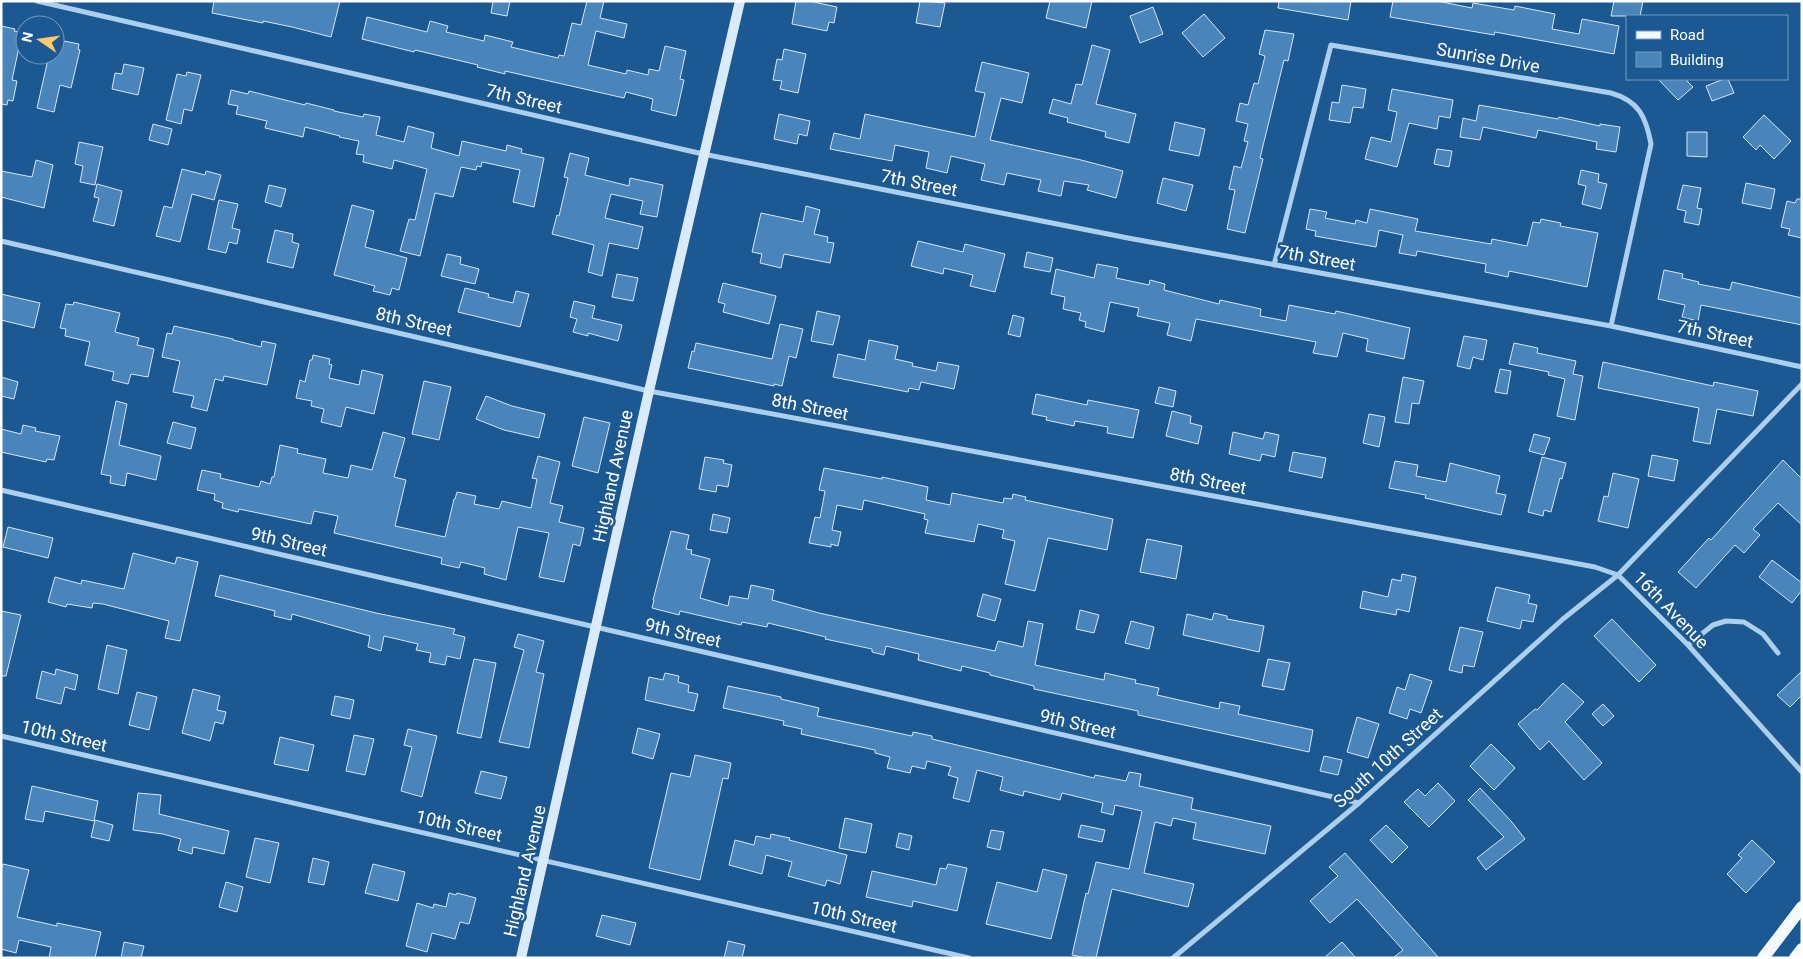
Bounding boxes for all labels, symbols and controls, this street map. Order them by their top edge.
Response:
north arrow [15,15,65,65]
legend [1626,15,1788,80]
text: Road [1670,26,1704,44]
text: N [18,30,36,44]
street label: Sunrise Drive [1435,38,1541,77]
text: Building [1670,51,1724,69]
street label: 7th Street [484,80,565,118]
street label: 7th Street [879,165,959,200]
street label: 7th Street [1277,240,1357,275]
street label: 8th Street [374,303,455,341]
street label: 7th Street [1675,315,1755,352]
street label: 8th Street [770,389,850,424]
street label: Highland Avenue [588,408,637,544]
street label: 8th Street [1168,463,1248,498]
street label: 9th Street [249,523,330,561]
street label: 16th Avenue [1629,567,1713,653]
street label: 9th Street [643,614,724,652]
street label: South 10th Street [1329,703,1446,812]
street label: 9th Street [1038,705,1119,743]
street label: 10th Street [19,715,109,756]
street label: Highland Avenue [499,803,550,939]
street label: 10th Street [414,805,504,846]
street label: 10th Street [809,896,899,937]

